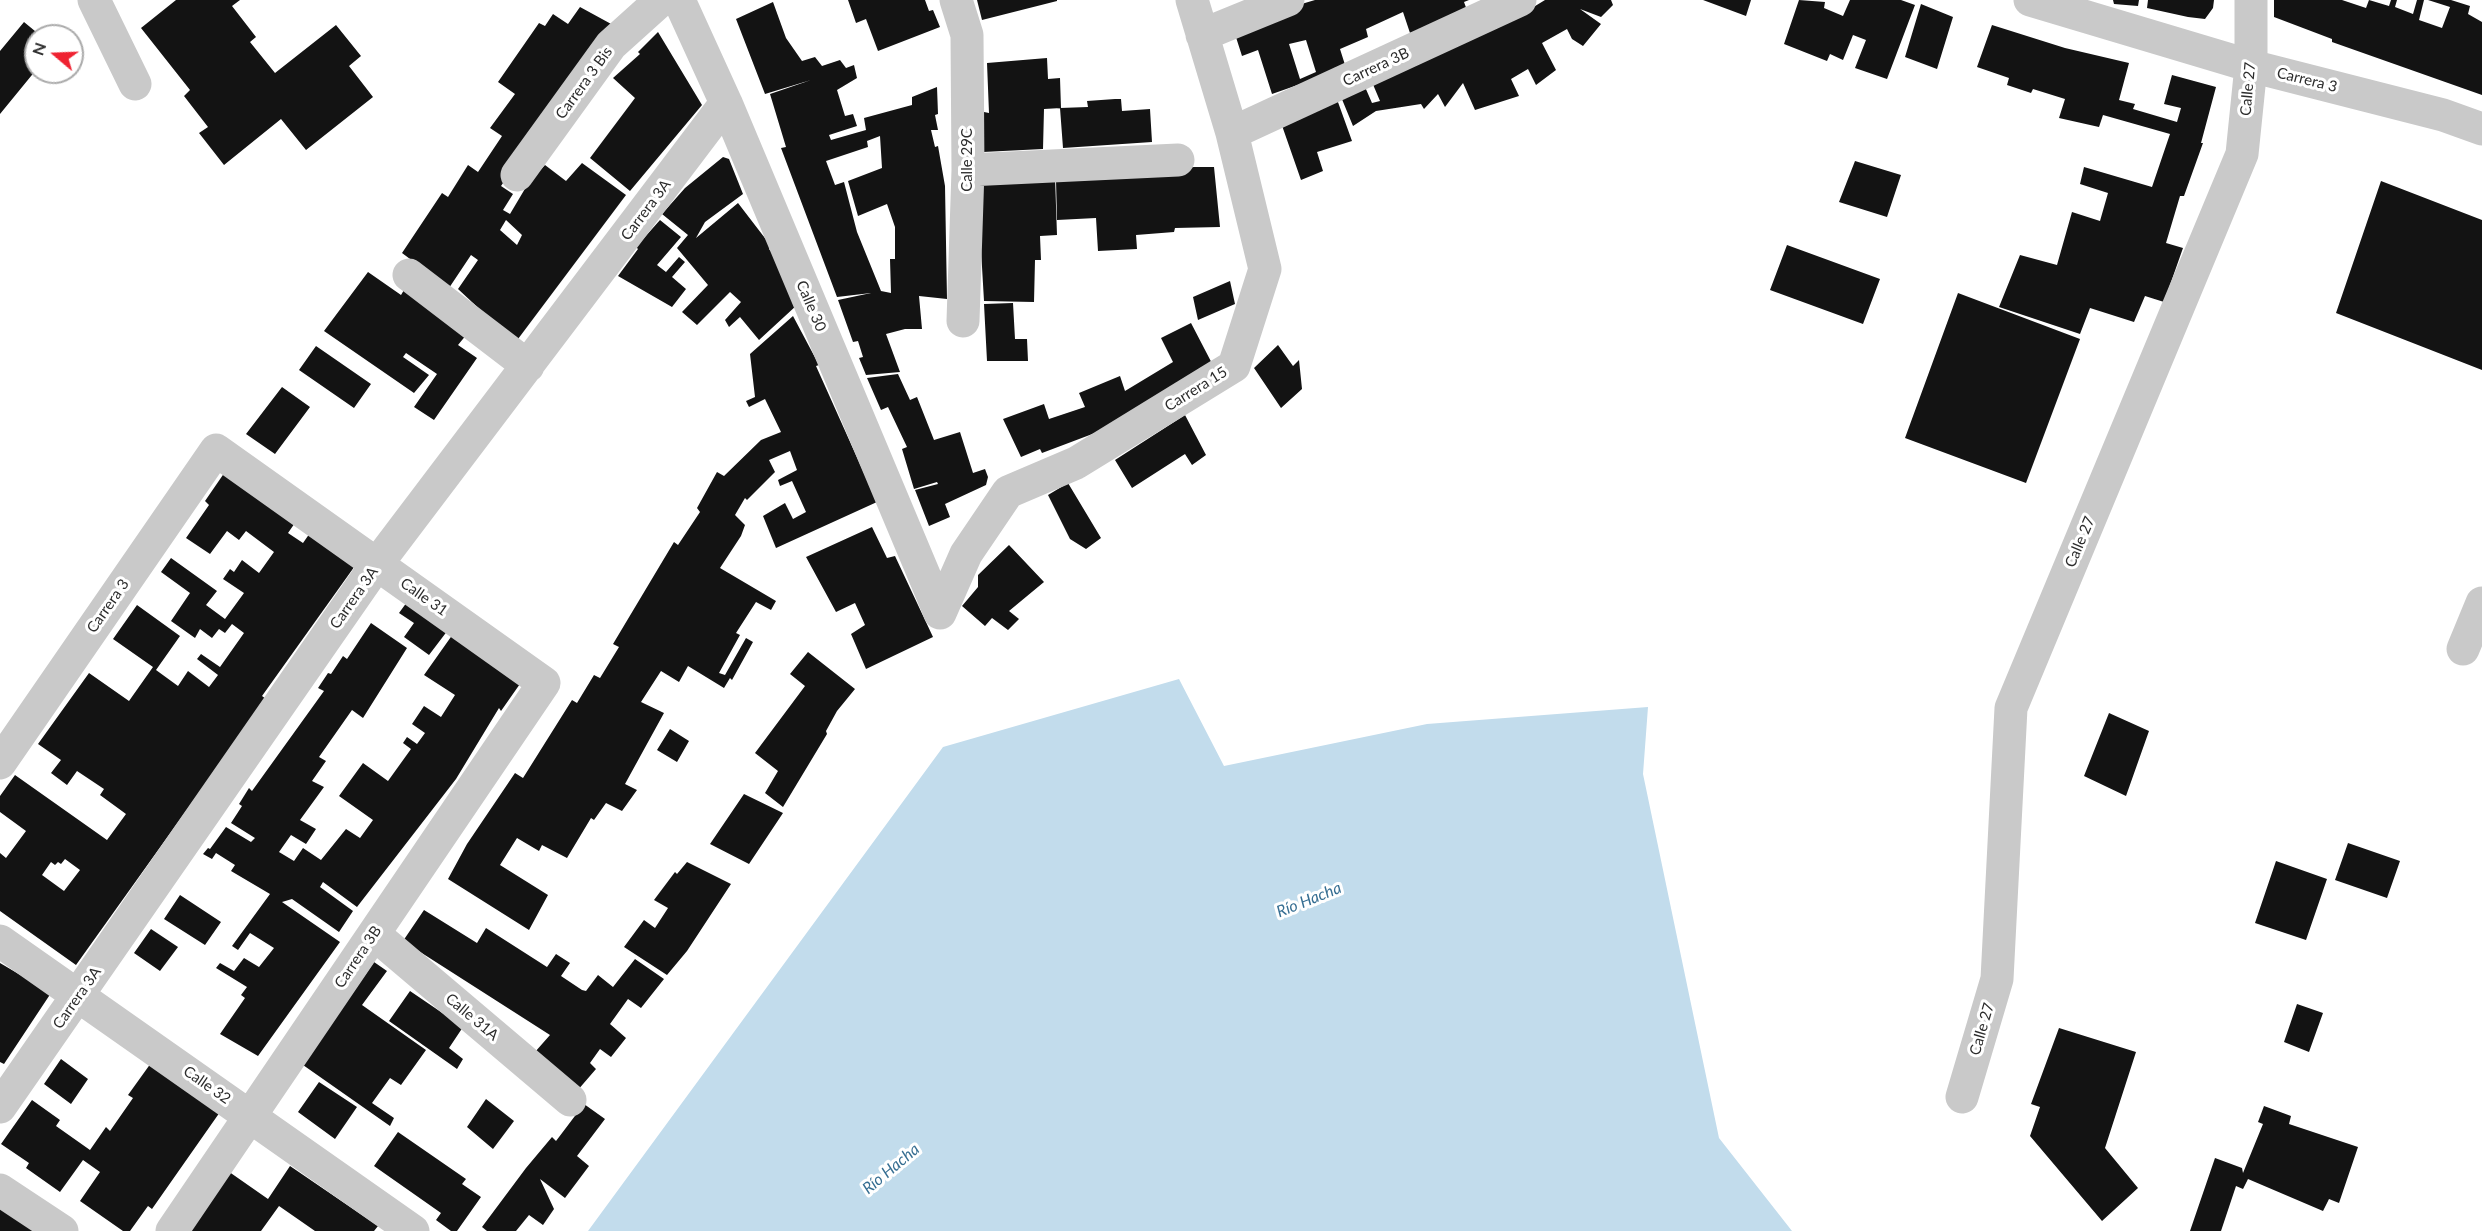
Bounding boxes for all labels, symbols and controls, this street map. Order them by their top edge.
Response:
north arrow [24,24,84,84]
text: N [27,40,49,58]
street label: Carrera 3 Bis [552,43,616,123]
street label: Carrera 3B [1340,44,1412,90]
street label: Calle 27 [2237,61,2259,117]
street label: Carrera 3 [2275,64,2339,96]
street label: Calle 29C [958,128,976,192]
street label: Carrera 3A [617,176,675,244]
street label: Calle 30 [792,278,830,334]
street label: Carrera 15 [1162,363,1230,415]
street label: Calle 27 [2061,514,2099,570]
street label: Carrera 3A [326,564,382,632]
street label: Calle 31 [397,574,451,620]
street label: Carrera 3 [83,576,133,636]
water label: Río Hacha [1274,878,1344,922]
street label: Carrera 3B [331,923,385,991]
street label: Carrera 3A [49,964,105,1032]
street label: Calle 31A [442,990,502,1044]
street label: Calle 27 [1966,1001,1998,1057]
street label: Calle 32 [180,1062,234,1108]
water label: Río Hacha [859,1140,923,1198]

